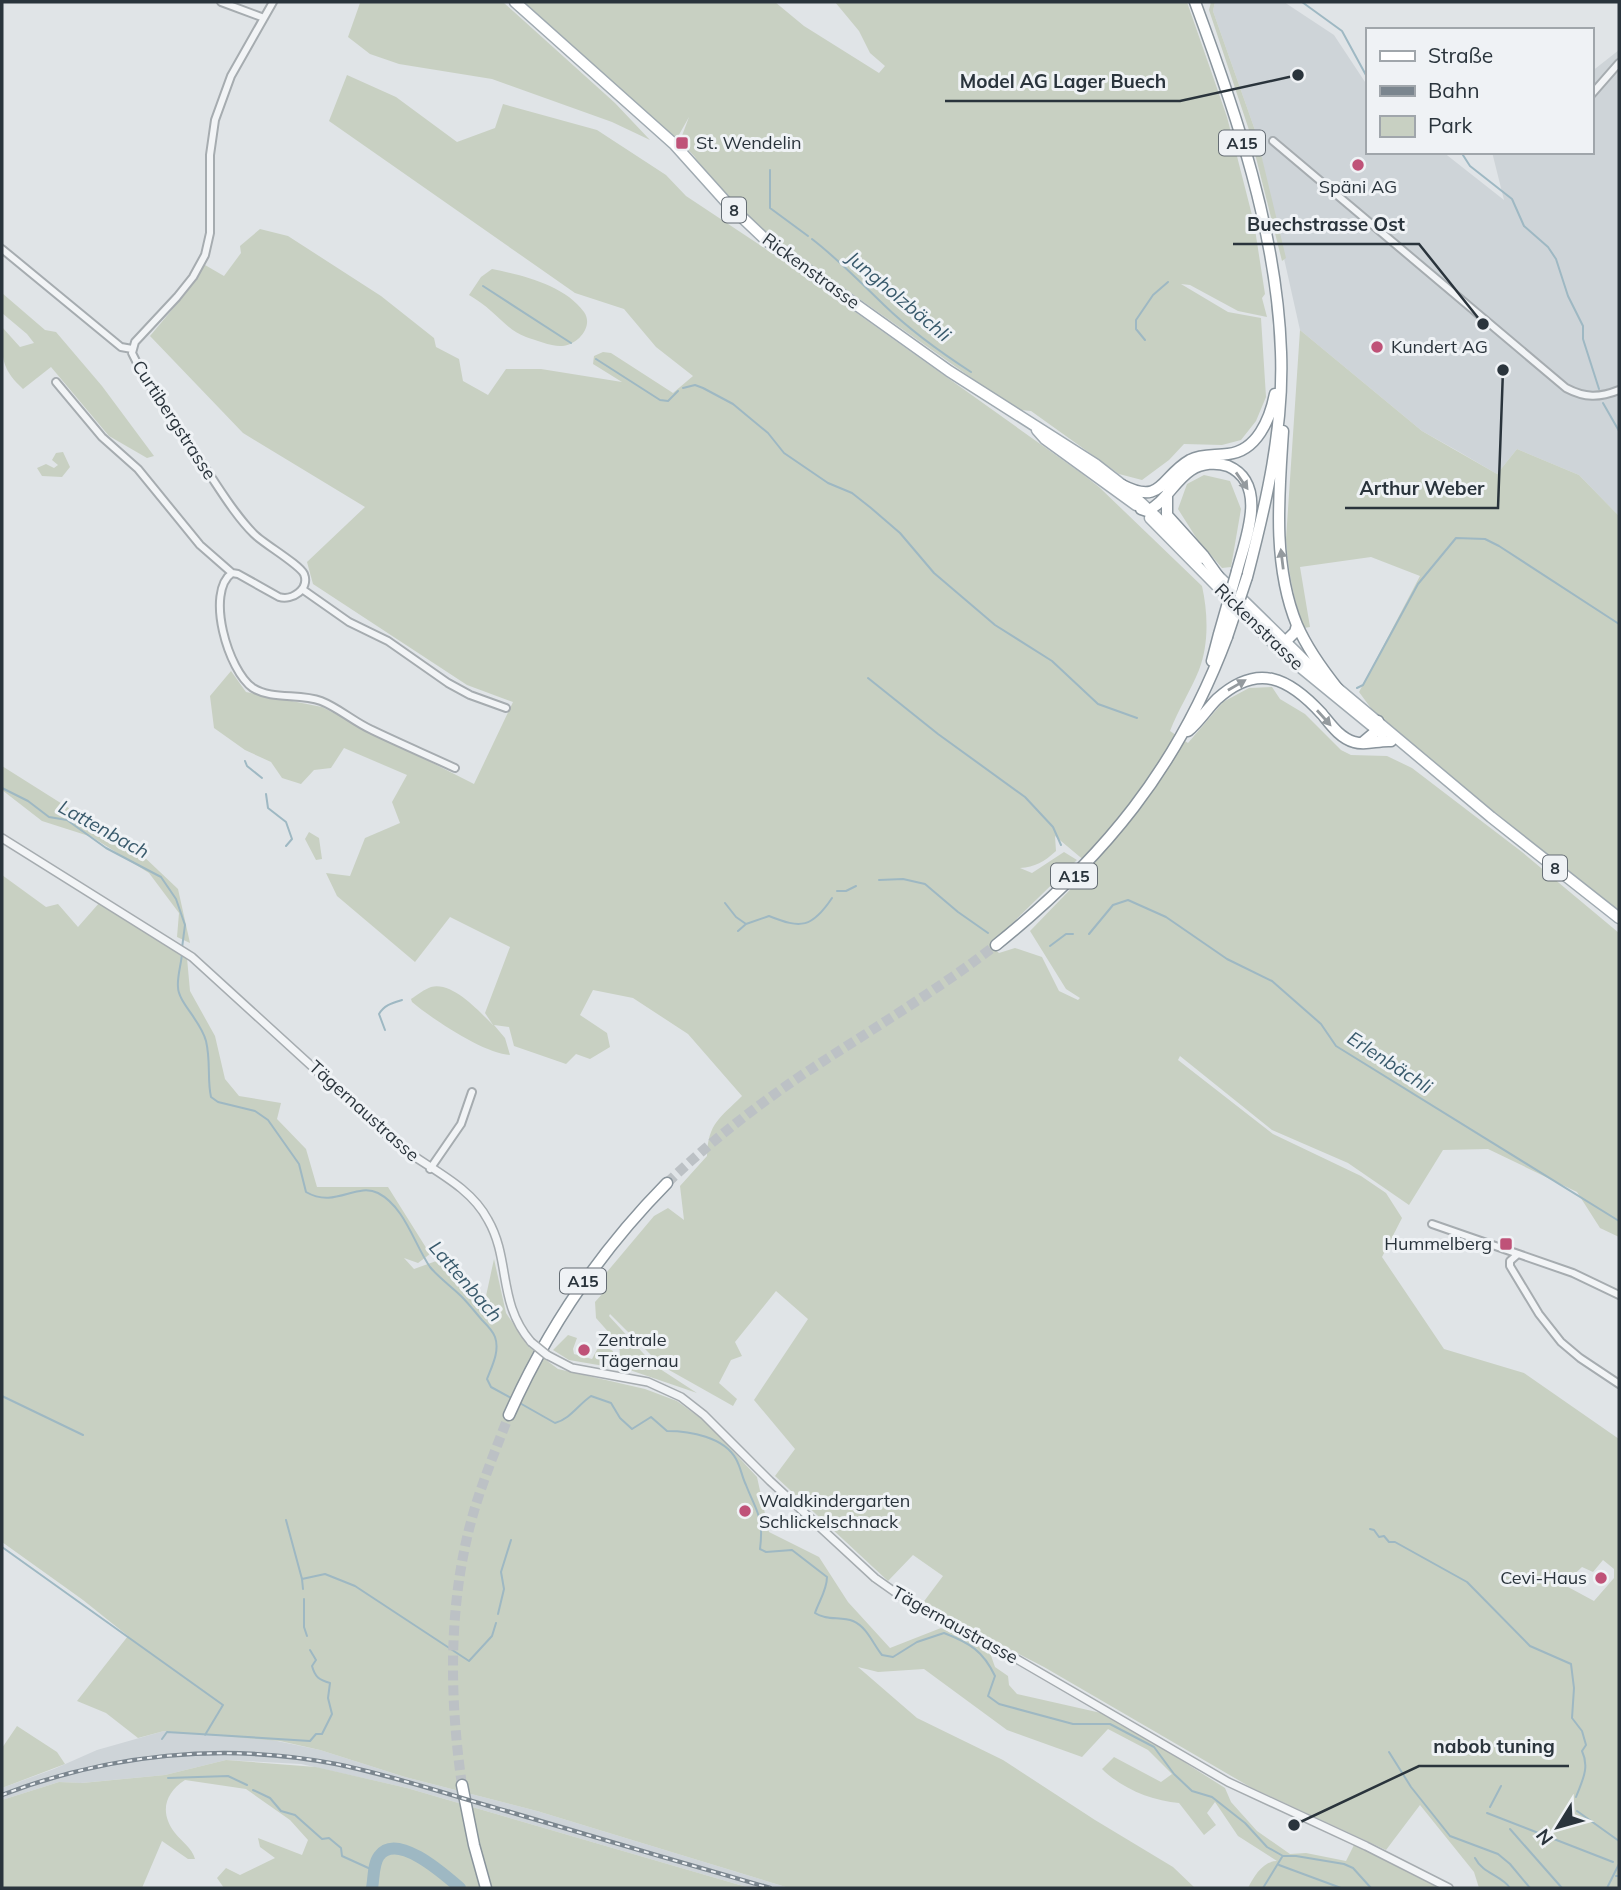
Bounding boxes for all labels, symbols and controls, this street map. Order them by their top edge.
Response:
legend [1366,28,1593,154]
text: Straße [1428,42,1493,68]
callout: Model AG Lager Buech [945,61,1180,101]
text: Model AG Lager Buech [960,69,1166,93]
text: Bahn [1428,77,1480,103]
text: Park [1428,112,1472,138]
road number: A15 [1219,130,1265,155]
place label: St. Wendelin [696,131,802,154]
marker: St. Wendelin [674,135,690,151]
marker: Späni AG [1350,157,1366,173]
place label: Späni AG [1319,175,1397,198]
road number: 8 [722,198,746,222]
callout: Buechstrasse Ost [1233,204,1419,244]
text: Buechstrasse Ost [1247,212,1405,236]
street label: Rickenstrasse [758,227,865,314]
water label: Jungholzbächli [841,244,956,347]
place label: Kundert AG [1391,335,1488,358]
marker: Kundert AG [1369,339,1385,355]
street label: Curtibergstrasse [127,356,222,484]
callout: Arthur Weber [1345,468,1498,508]
one-way arrow [1235,472,1249,490]
text: Arthur Weber [1359,476,1485,500]
one-way arrow [1276,548,1287,570]
street label: Rickenstrasse [1210,578,1309,675]
one-way arrow [1228,679,1247,691]
one-way arrow [1316,709,1332,727]
water label: Lattenbach [55,794,153,864]
road number: 8 [1543,856,1567,880]
road number: A15 [1051,863,1097,888]
water label: Erlenbächli [1343,1026,1437,1099]
street label: Tägernaustrasse [304,1055,424,1166]
place label: Hummelberg [1384,1232,1492,1255]
water label: Lattenbach [424,1236,508,1326]
marker: Hummelberg [1498,1236,1514,1252]
road number: A15 [560,1268,606,1294]
place label: Zentrale Tägernau [598,1328,679,1372]
marker: Zentrale Tägernau [576,1342,592,1358]
place label: Waldkindergarten Schlickelschnack [759,1489,910,1533]
marker: Waldkindergarten Schlickelschnack [737,1503,753,1519]
place label: Cevi-Haus [1500,1566,1587,1589]
marker: Cevi-Haus [1593,1570,1609,1586]
street label: Tägernaustrasse [888,1580,1022,1669]
callout: nabob tuning [1419,1726,1569,1766]
text: nabob tuning [1433,1734,1555,1758]
north arrow [1523,1792,1593,1862]
text: N [1531,1824,1558,1850]

